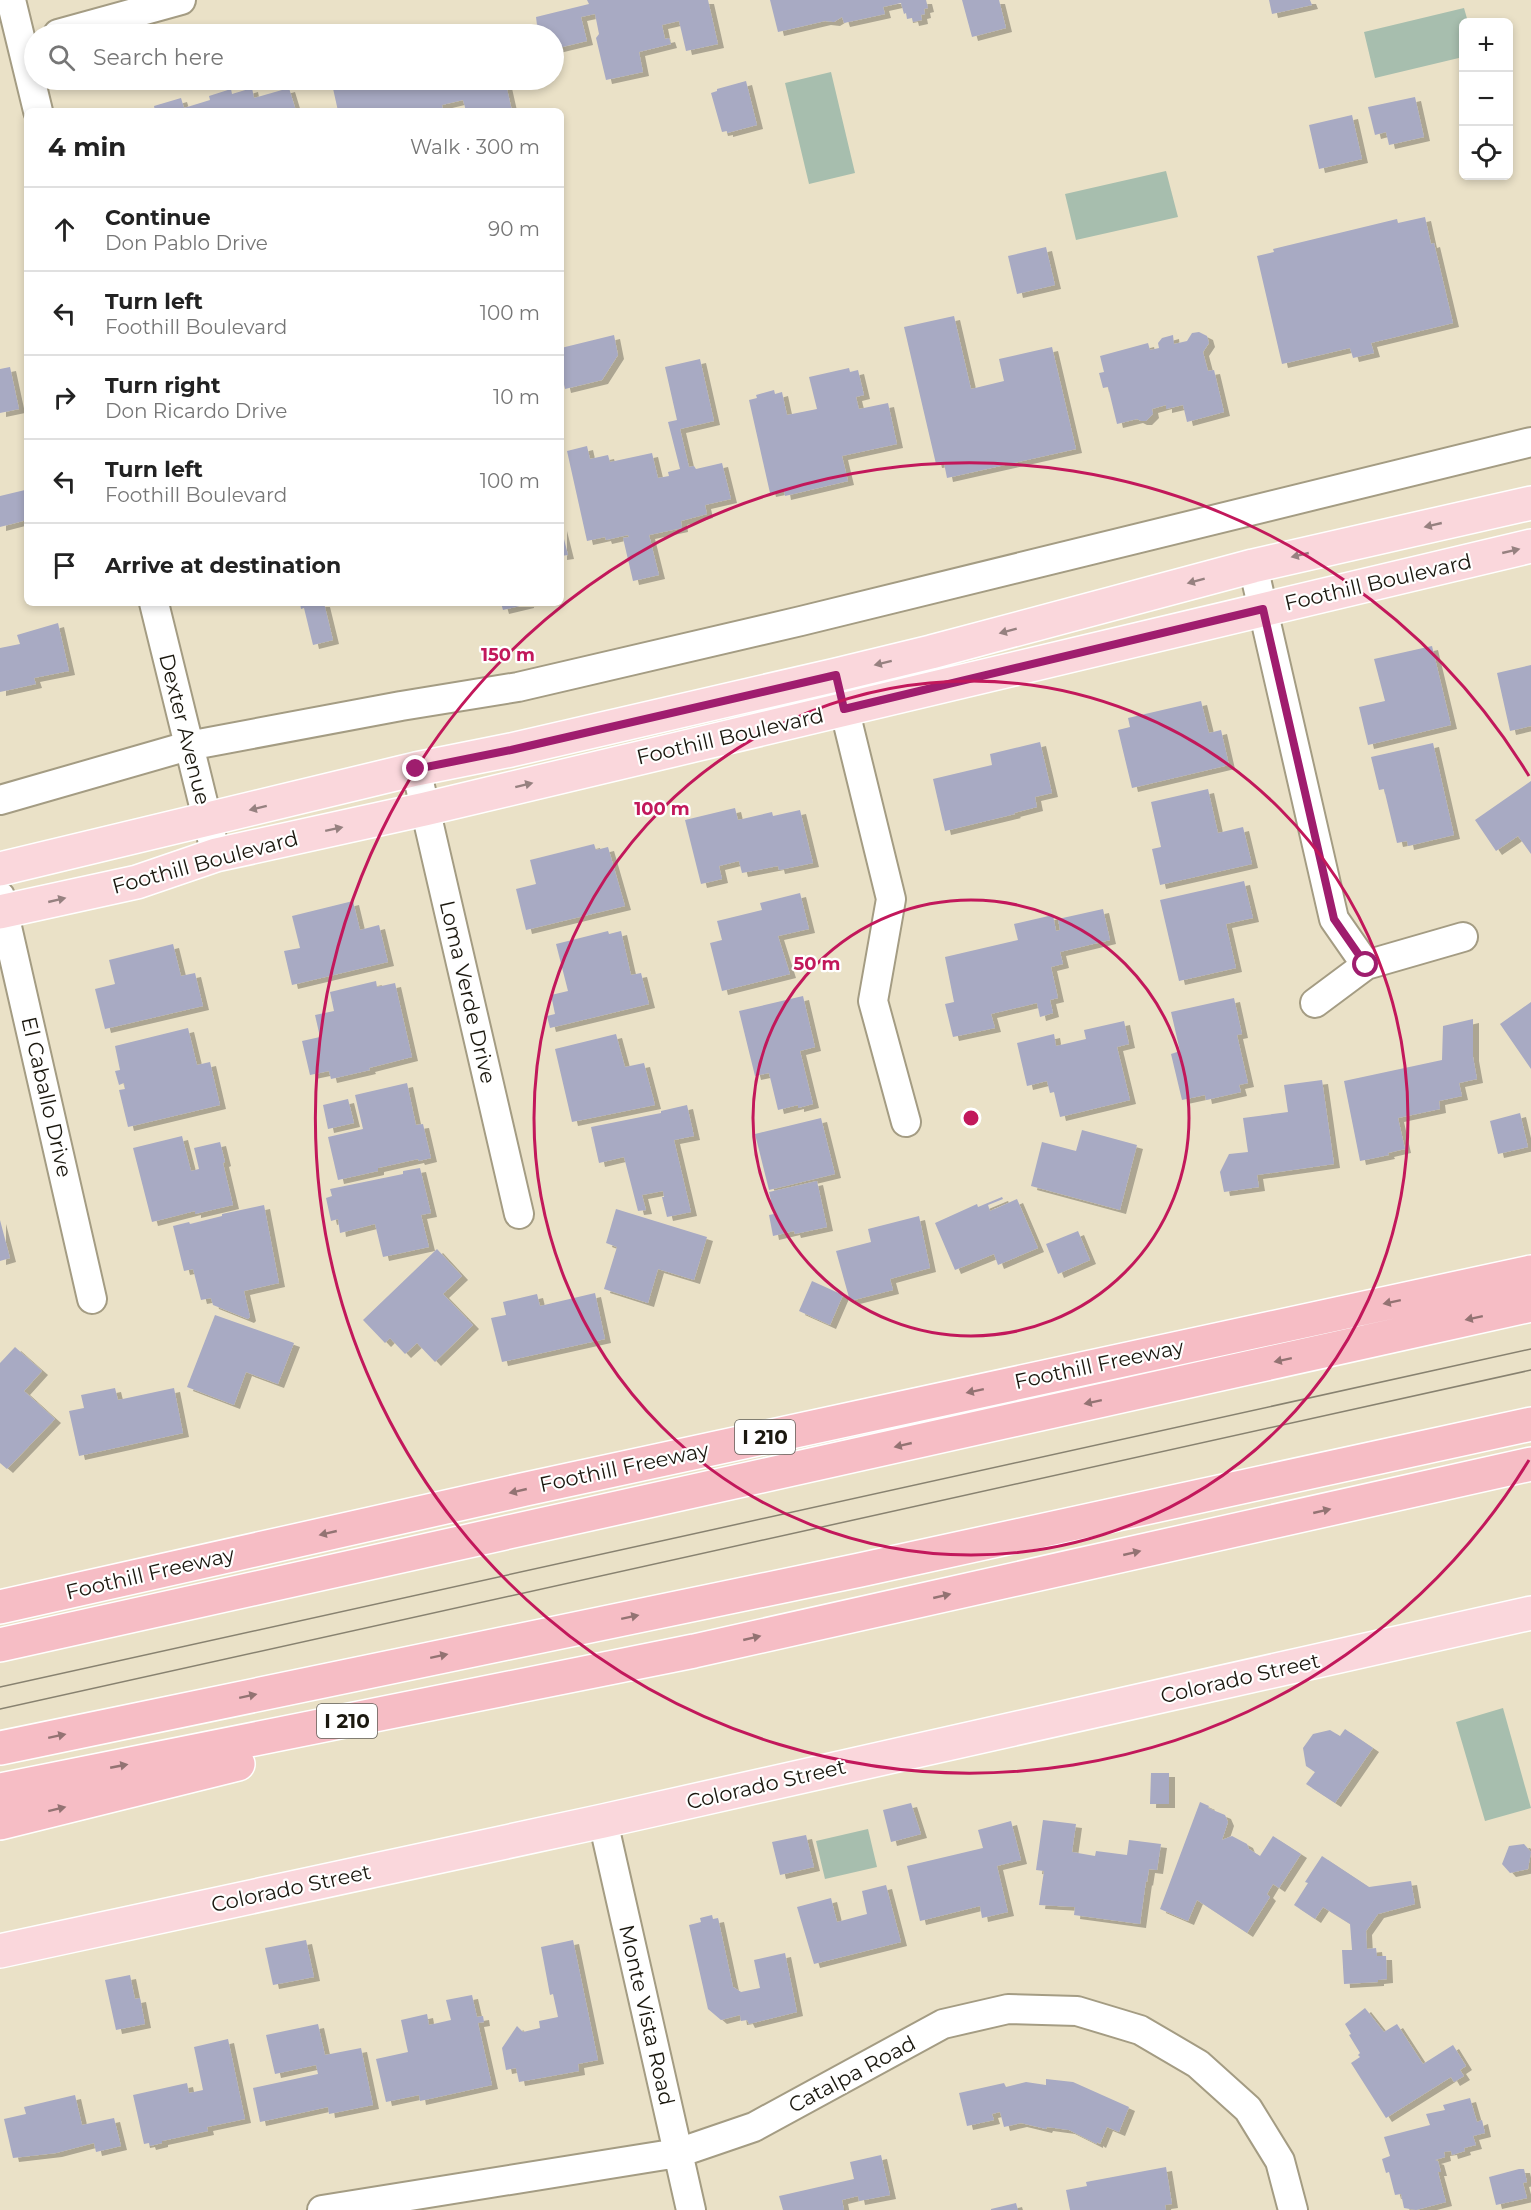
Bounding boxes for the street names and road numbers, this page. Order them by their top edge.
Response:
street label: Foothill Boulevard [1282,548,1474,616]
street label: Dexter Avenue [154,651,216,807]
street label: Foothill Boulevard [634,702,826,770]
street label: Foothill Boulevard [109,825,301,899]
street label: Loma Verde Drive [435,898,501,1086]
street label: El Caballo Drive [16,1014,78,1180]
street label: Foothill Freeway [1012,1334,1186,1394]
road number: I 210 [735,1420,795,1454]
street label: Foothill Freeway [537,1437,711,1497]
street label: Foothill Freeway [63,1541,237,1605]
street label: Colorado Street [1158,1648,1322,1708]
road number: I 210 [317,1704,377,1738]
street label: Colorado Street [684,1754,848,1814]
street label: Colorado Street [209,1859,373,1917]
street label: Monte Vista Road [614,1922,680,2108]
street label: Catalpa Road [784,2030,920,2118]

